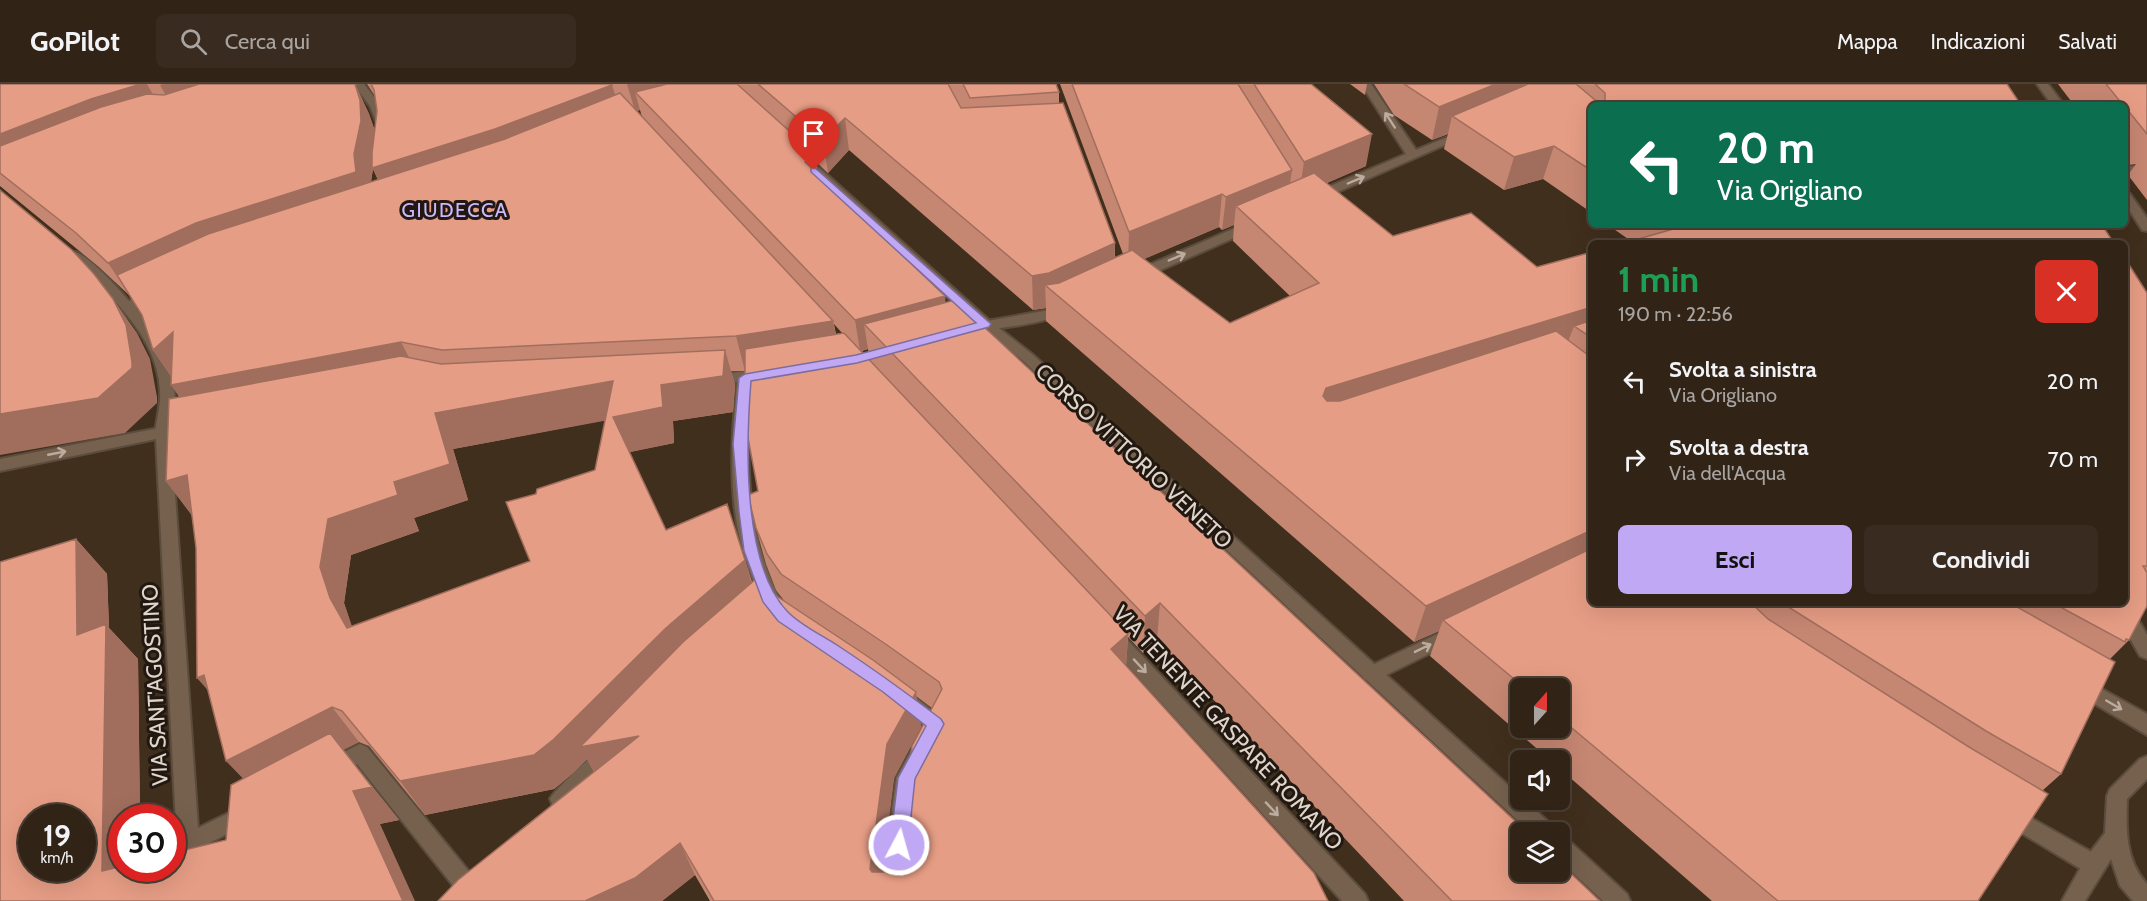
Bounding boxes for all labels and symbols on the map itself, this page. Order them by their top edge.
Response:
pin [788,108,839,170]
one-way arrow [1383,111,1396,128]
one-way arrow [1347,174,1365,185]
district label: GIUDECCA [401,198,509,222]
one-way arrow [1168,251,1186,262]
street label: CORSO VITTORIO VENETO [1030,358,1238,554]
one-way arrow [47,447,67,458]
street label: VIA SANT'AGOSTINO [136,584,174,786]
street label: VIA TENENTE GASPARE ROMANO [1108,600,1348,856]
one-way arrow [1414,642,1432,654]
one-way arrow [1133,658,1147,673]
north arrow [1510,678,1570,738]
one-way arrow [2105,699,2122,711]
one-way arrow [1265,802,1279,817]
speed limit sign: 30 [108,804,186,882]
position arrow [867,813,931,877]

